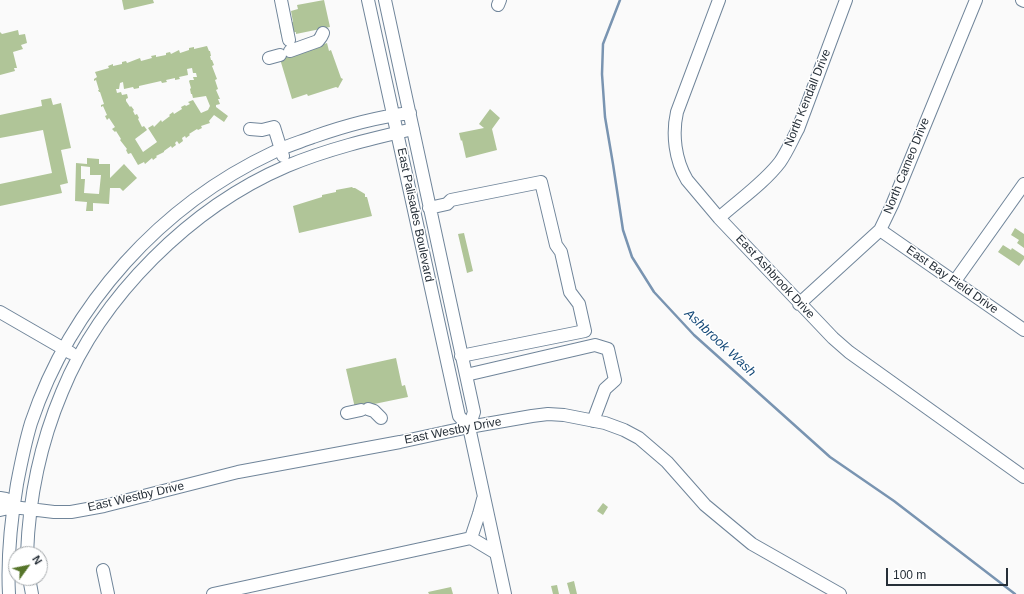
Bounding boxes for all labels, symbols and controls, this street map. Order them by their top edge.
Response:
street label: North Kendall Drive [782,47,834,149]
street label: North Cameo Drive [881,116,933,216]
street label: East Palisades Boulevard [394,147,436,283]
street label: East Ashbrook Drive [732,232,818,322]
street label: East Bay Field Drive [903,243,1001,317]
water label: Ashbrook Wash [681,306,759,380]
street label: East Westby Drive [403,415,503,447]
street label: East Westby Drive [86,479,186,515]
north arrow [8,546,48,586]
text: N [30,553,44,567]
scale bar [888,560,1010,586]
text: 100 m [893,568,926,582]

